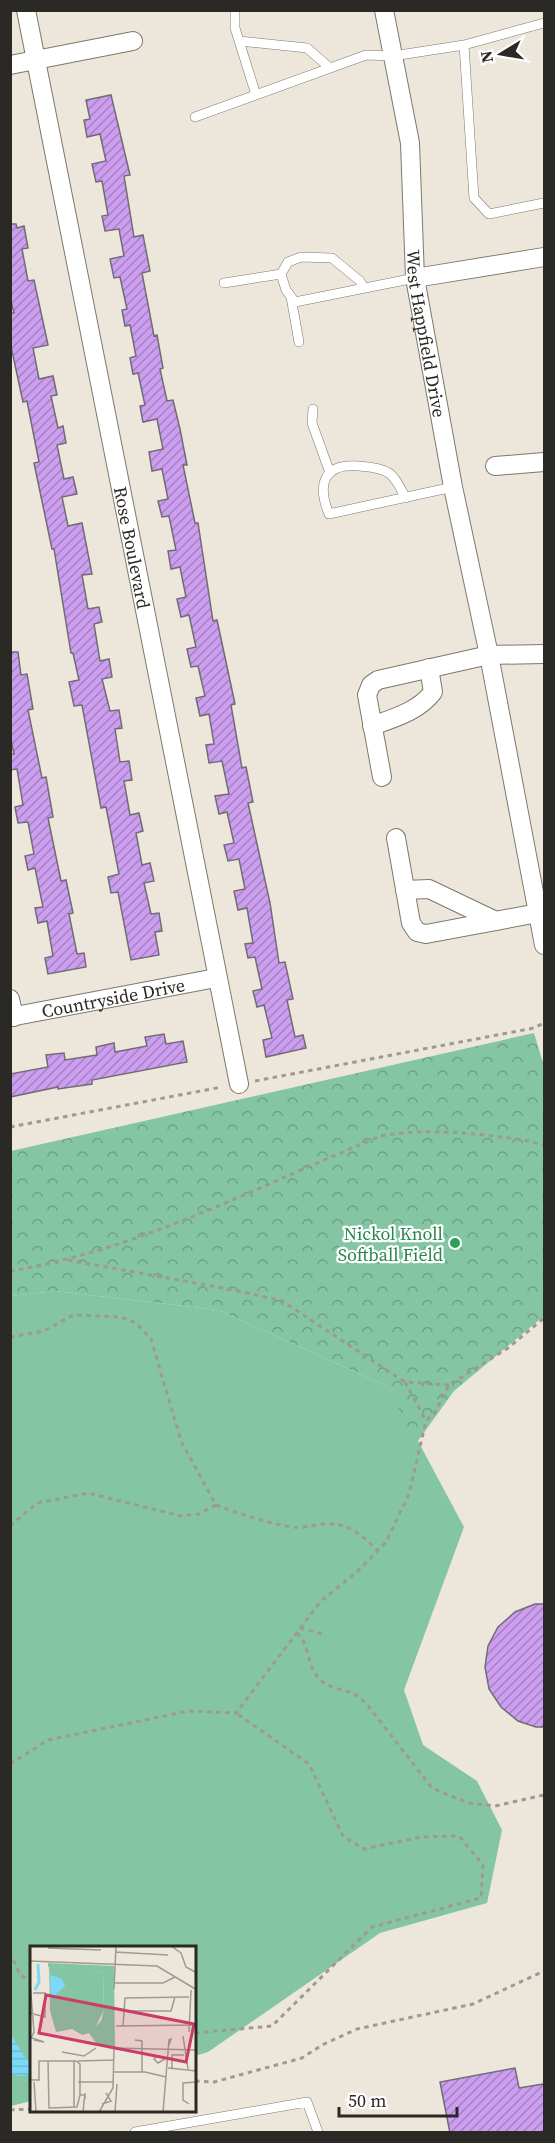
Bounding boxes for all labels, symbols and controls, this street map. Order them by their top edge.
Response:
north arrow [471,24,531,84]
text: N [474,49,498,65]
street label: West Happfield Drive [401,249,453,419]
street label: Rose Boulevard [108,484,157,611]
street label: Countryside Drive [39,972,187,1023]
place label: Nickol Knoll Softball Field [338,1221,443,1267]
marker: Nickol Knoll Softball Field [448,1236,462,1250]
inset map [30,1946,196,2113]
scale bar [339,2080,458,2118]
text: 50 m [348,2088,386,2113]

